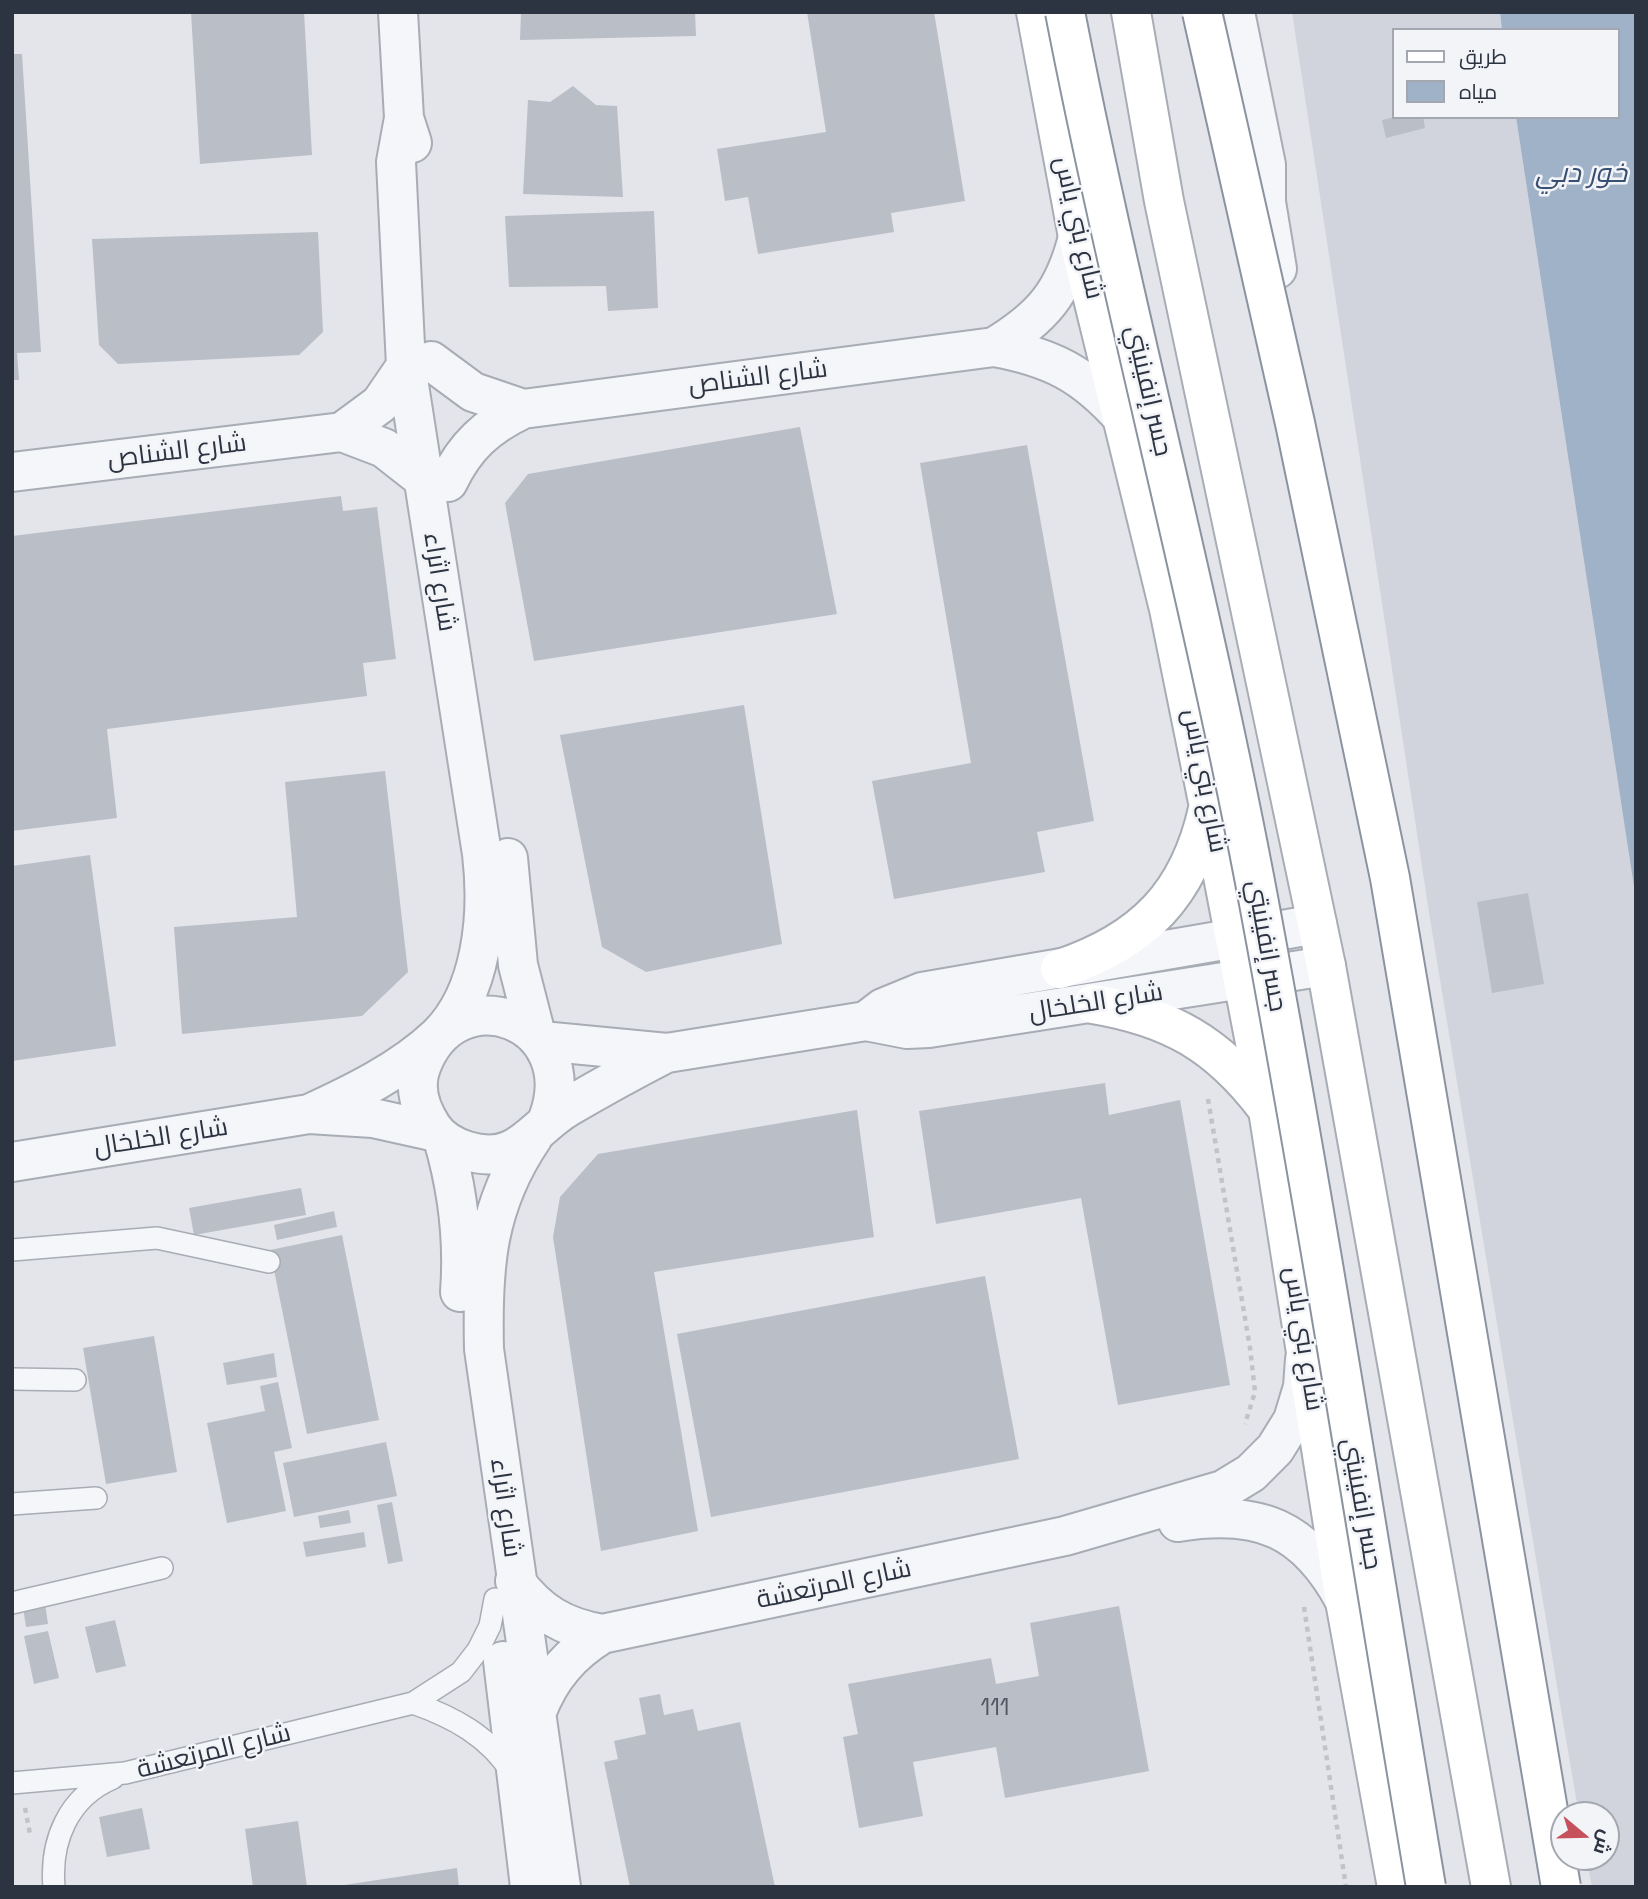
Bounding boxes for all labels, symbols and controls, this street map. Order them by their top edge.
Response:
legend [1392,28,1620,119]
text: طريق [1459,43,1507,70]
text: مياه [1459,78,1497,105]
street label: شارع بني ياس [1046,154,1110,302]
water label: خور دبي [1535,157,1627,191]
street label: جسر إنفينيتي [1118,323,1178,459]
street label: شارع الشناص [687,354,829,402]
street label: شارع الشناص [106,428,248,476]
street label: شارع اثراء [416,530,462,634]
street label: شارع بني ياس [1175,707,1233,855]
street label: جسر إنفينيتي [1239,878,1293,1014]
street label: شارع الخلخال [1027,977,1165,1029]
street label: شارع الخلخال [92,1112,230,1164]
street label: شارع بني ياس [1276,1265,1330,1413]
street label: جسر إنفينيتي [1334,1436,1388,1572]
street label: شارع اثراء [483,1456,527,1560]
street label: شارع المرتعشة [754,1553,914,1617]
house number: 111 [981,1695,1009,1723]
street label: شارع المرتعشة [134,1718,294,1786]
north arrow [1550,1801,1620,1871]
text: ش [1588,1827,1619,1858]

